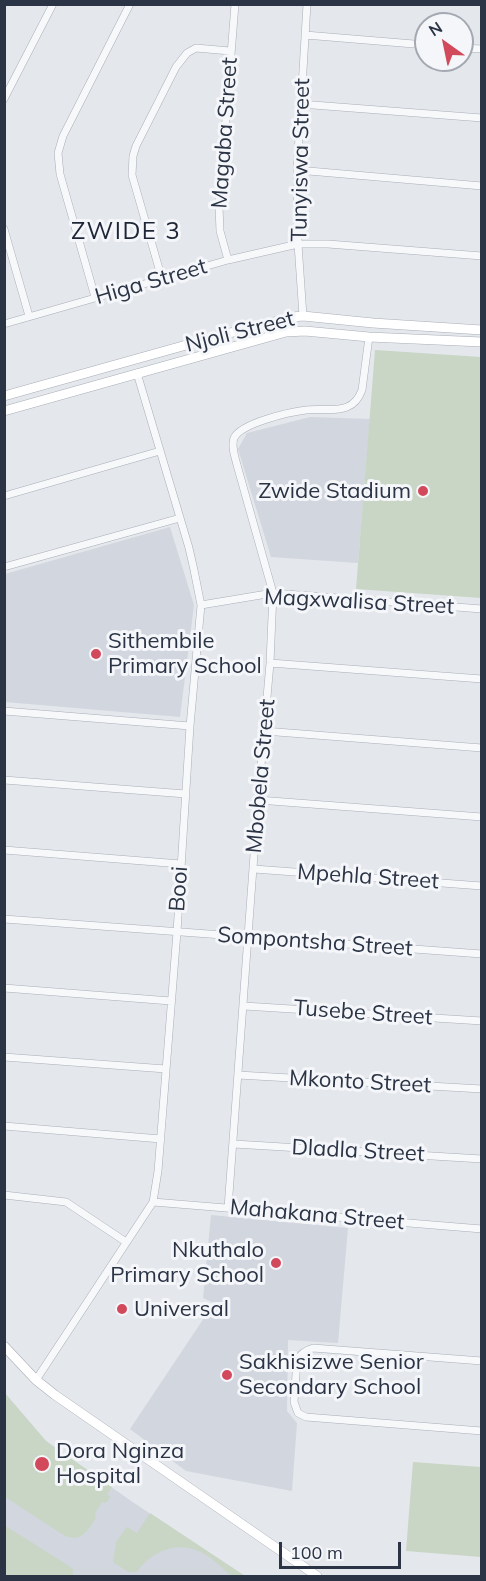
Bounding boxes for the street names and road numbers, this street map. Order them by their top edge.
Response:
street label: Magaba Street [207,57,243,209]
street label: Tunyiswa Street [286,78,316,242]
street label: Higa Street [92,253,210,311]
street label: Njoli Street [183,306,297,358]
street label: Magxwalisa Street [263,584,455,620]
street label: Mbobela Street [241,698,281,854]
street label: Mpehla Street [296,859,440,895]
street label: Booi [164,865,194,913]
street label: Sompontsha Street [217,922,413,962]
street label: Tusebe Street [293,995,433,1031]
street label: Mkonto Street [288,1065,432,1099]
street label: Dladla Street [291,1134,425,1168]
street label: Mahakana Street [229,1194,405,1236]

